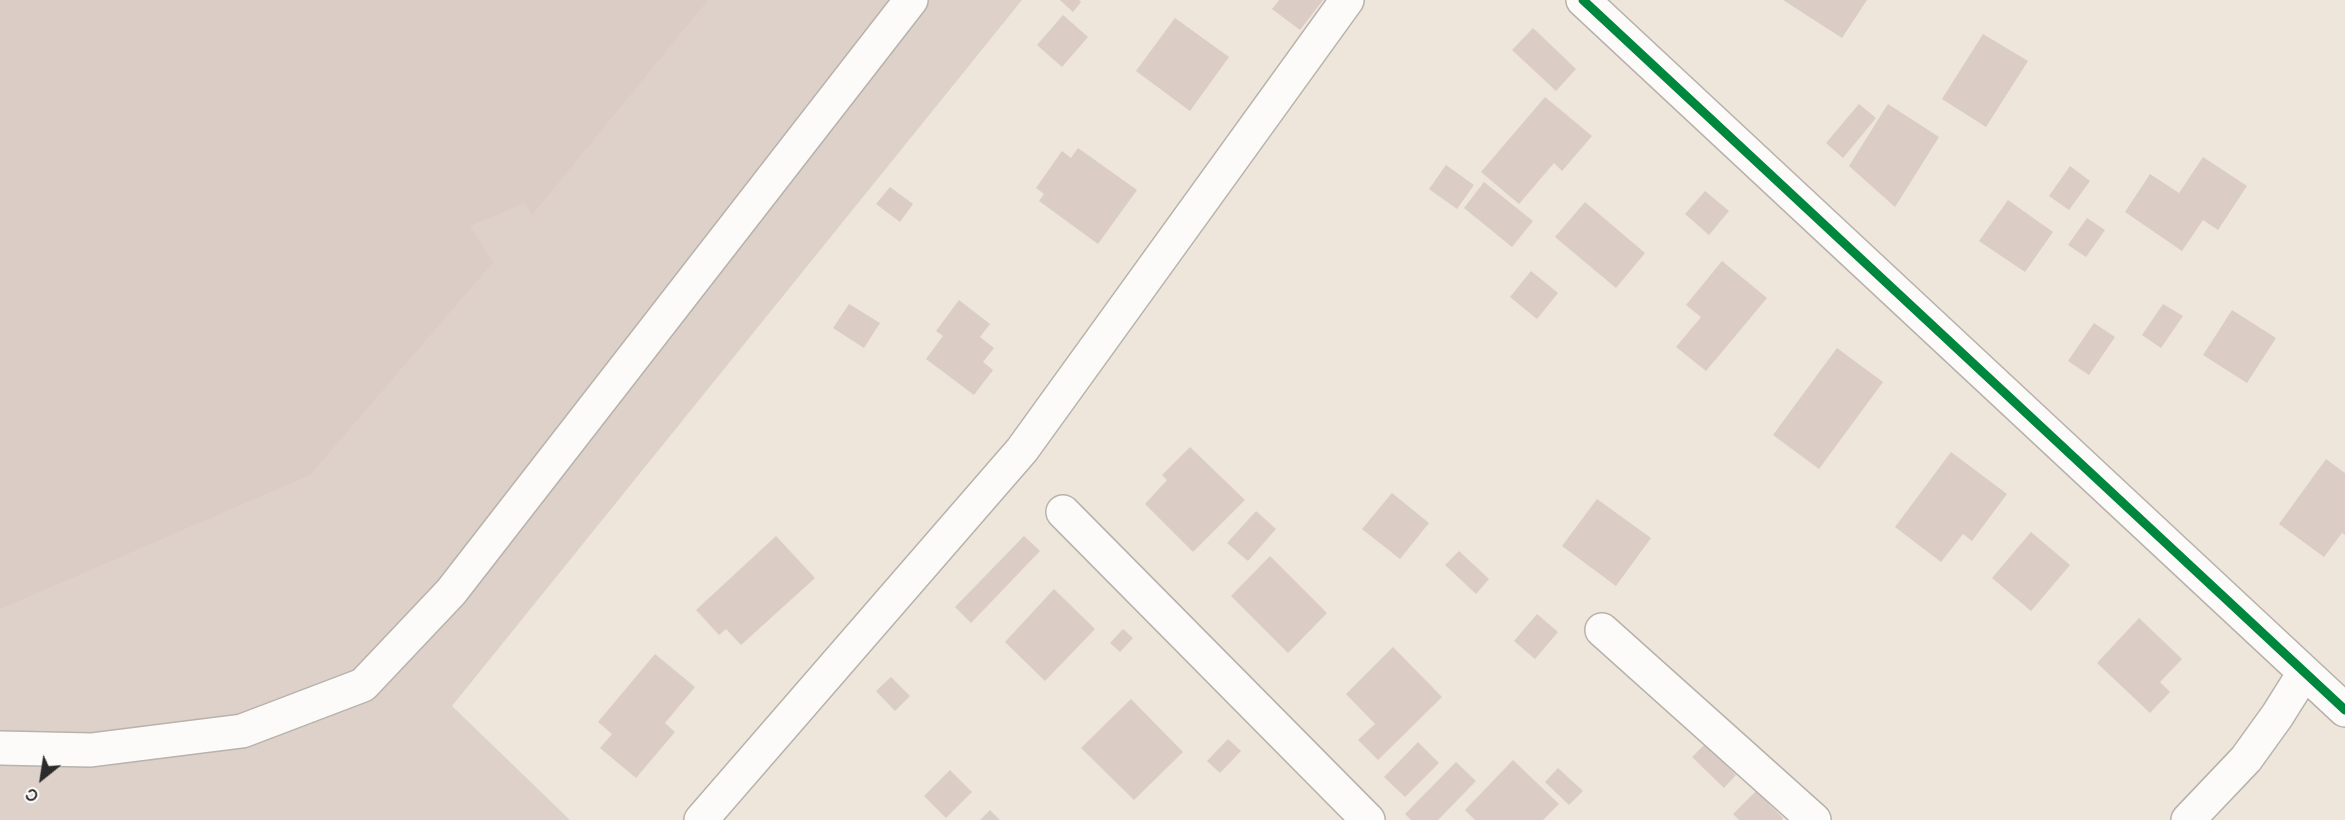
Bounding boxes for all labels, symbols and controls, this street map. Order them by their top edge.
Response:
north arrow [12,748,72,808]
text: С [23,783,42,805]

